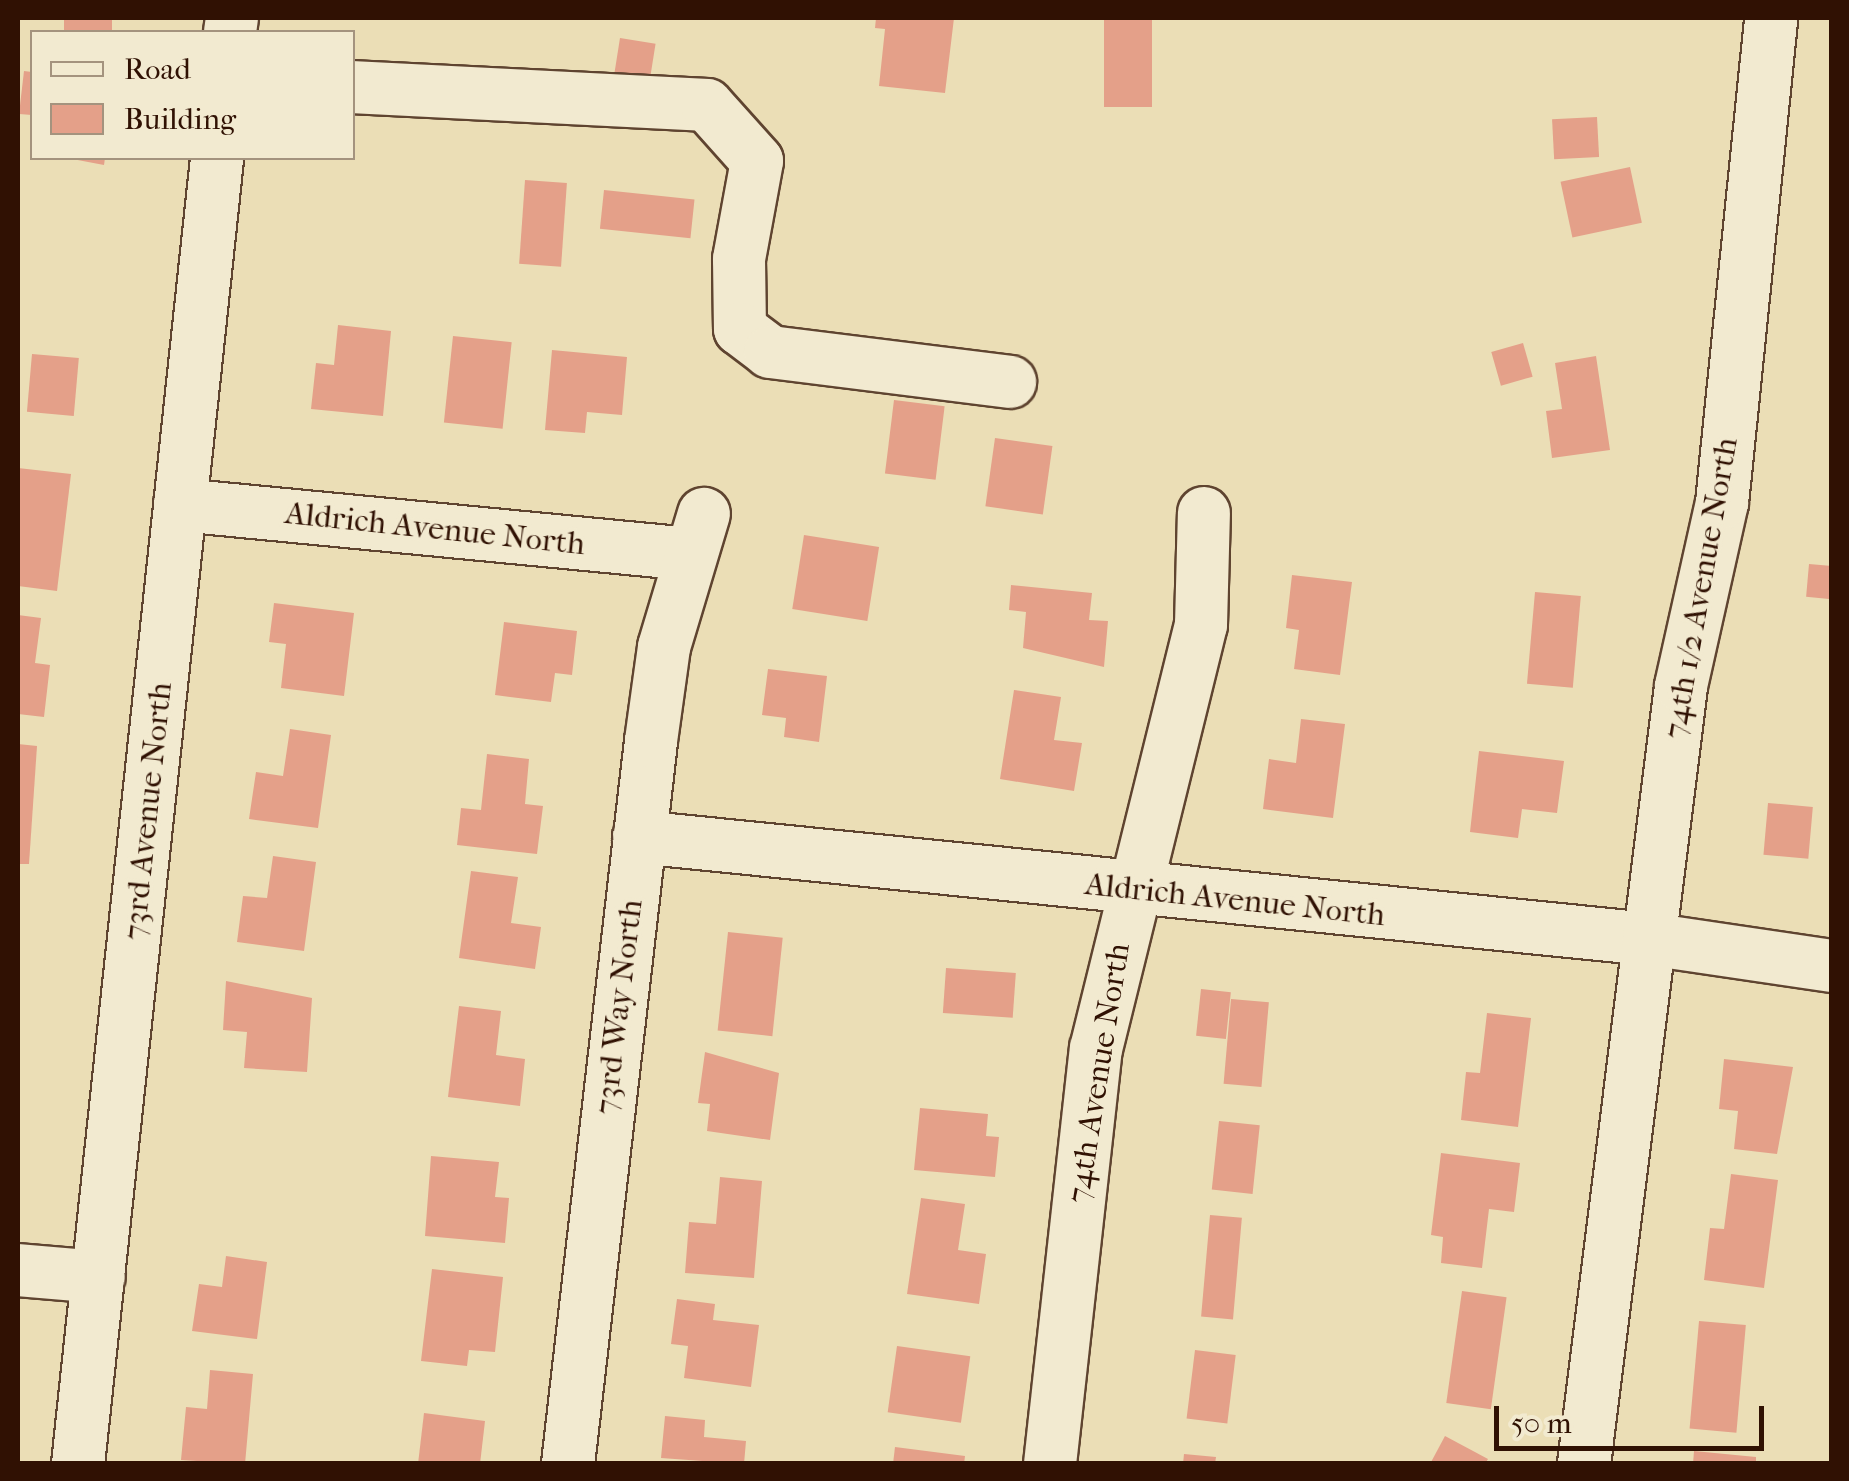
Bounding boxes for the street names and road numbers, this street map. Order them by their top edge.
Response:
street label: 74th 1/2 Avenue North [1656,434,1746,742]
street label: Aldrich Avenue North [283,494,587,564]
street label: 73rd Avenue North [115,680,181,942]
street label: Aldrich Avenue North [1083,865,1387,935]
street label: 73rd Way North [587,897,651,1117]
street label: 74th Avenue North [1059,940,1139,1206]

